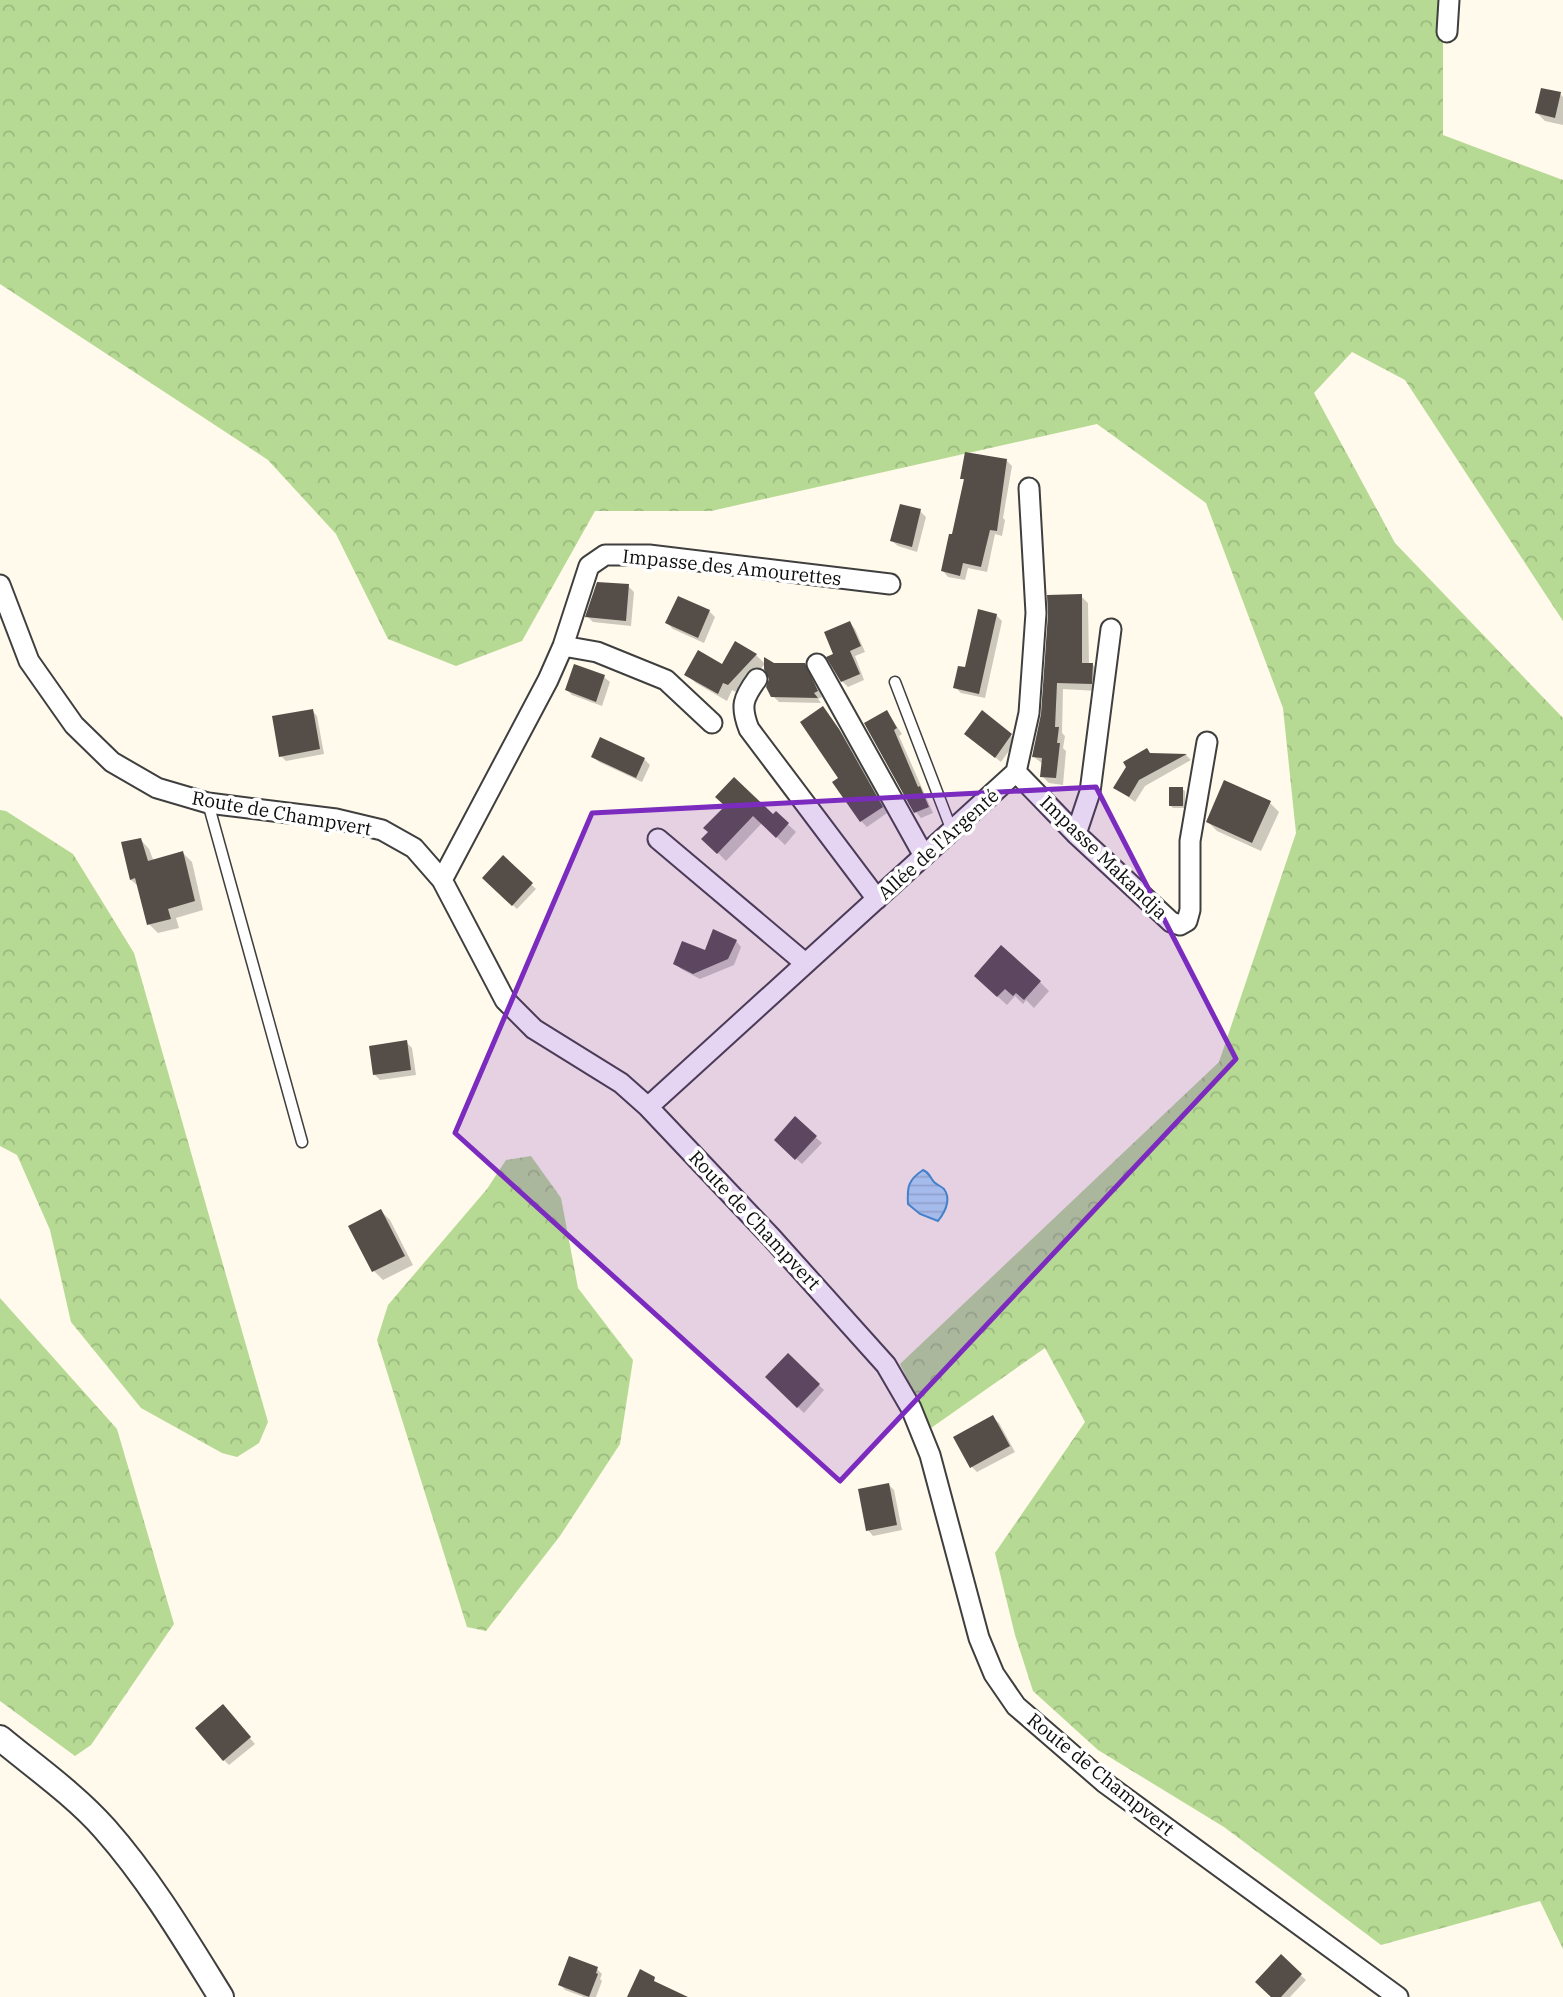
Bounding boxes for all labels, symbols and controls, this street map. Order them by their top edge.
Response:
street label: Impasse des Amourettes [621,544,843,590]
street label: Allée de l'Argenté [873,783,1003,905]
street label: Route de Champvert [190,785,374,841]
street label: Impasse Makandja [1035,790,1173,924]
street label: Route de Champvert [684,1145,826,1295]
street label: Route de Champvert [1023,1707,1180,1841]

